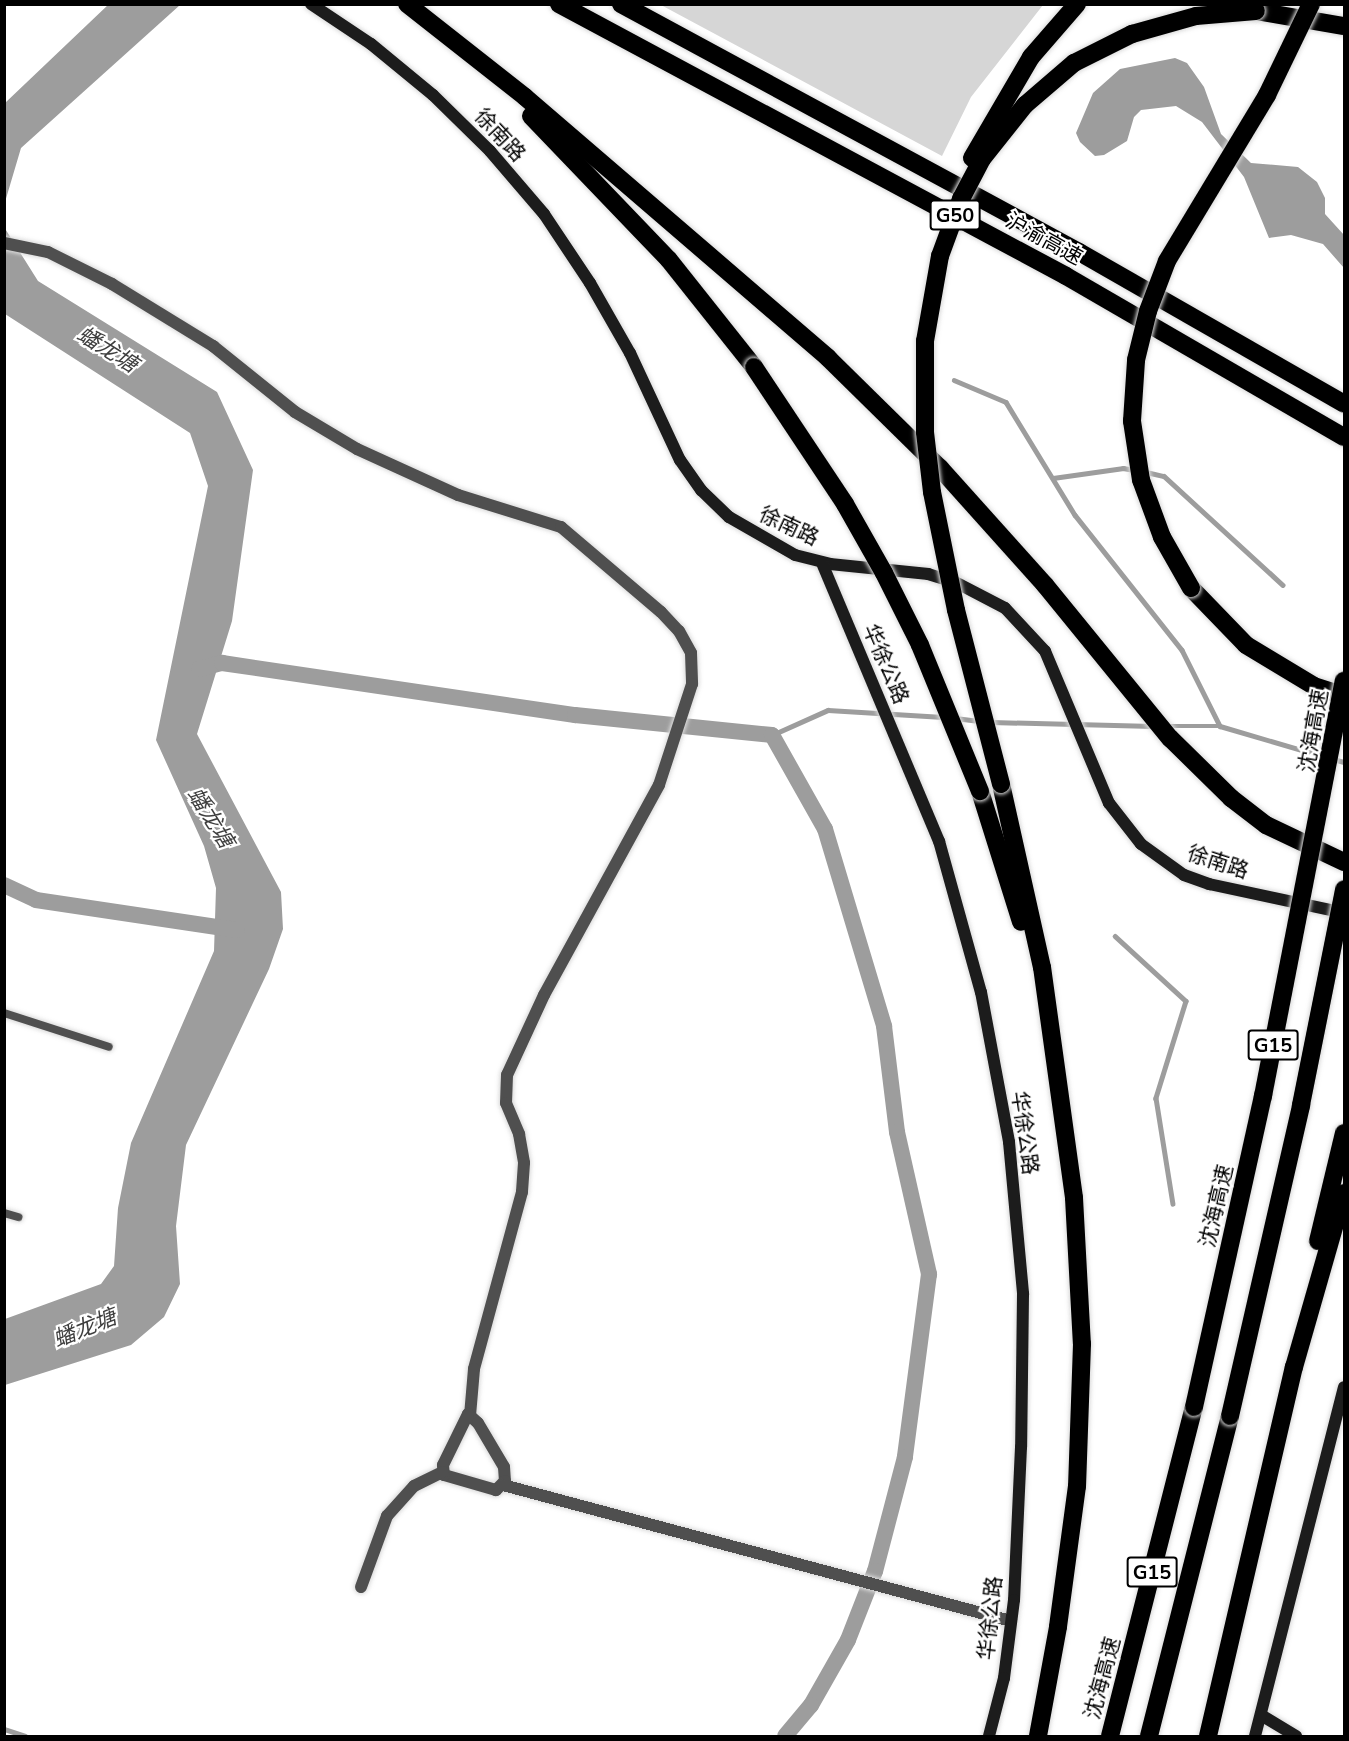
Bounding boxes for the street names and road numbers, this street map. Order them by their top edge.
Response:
street label: 徐南路 [469,103,531,167]
road number: G50 [930,198,980,232]
street label: 沪渝高速 [1001,208,1087,270]
street label: 徐南路 [755,501,823,551]
street label: 华徐公路 [858,620,914,708]
street label: 沈海高速 [1293,687,1333,775]
street label: 徐南路 [1184,840,1252,884]
road number: G15 [1248,1028,1298,1062]
street label: 华徐公路 [1007,1090,1043,1176]
street label: 沈海高速 [1194,1162,1238,1250]
road number: G15 [1126,1555,1178,1589]
street label: 华徐公路 [973,1575,1007,1661]
street label: 沈海高速 [1079,1634,1125,1722]

